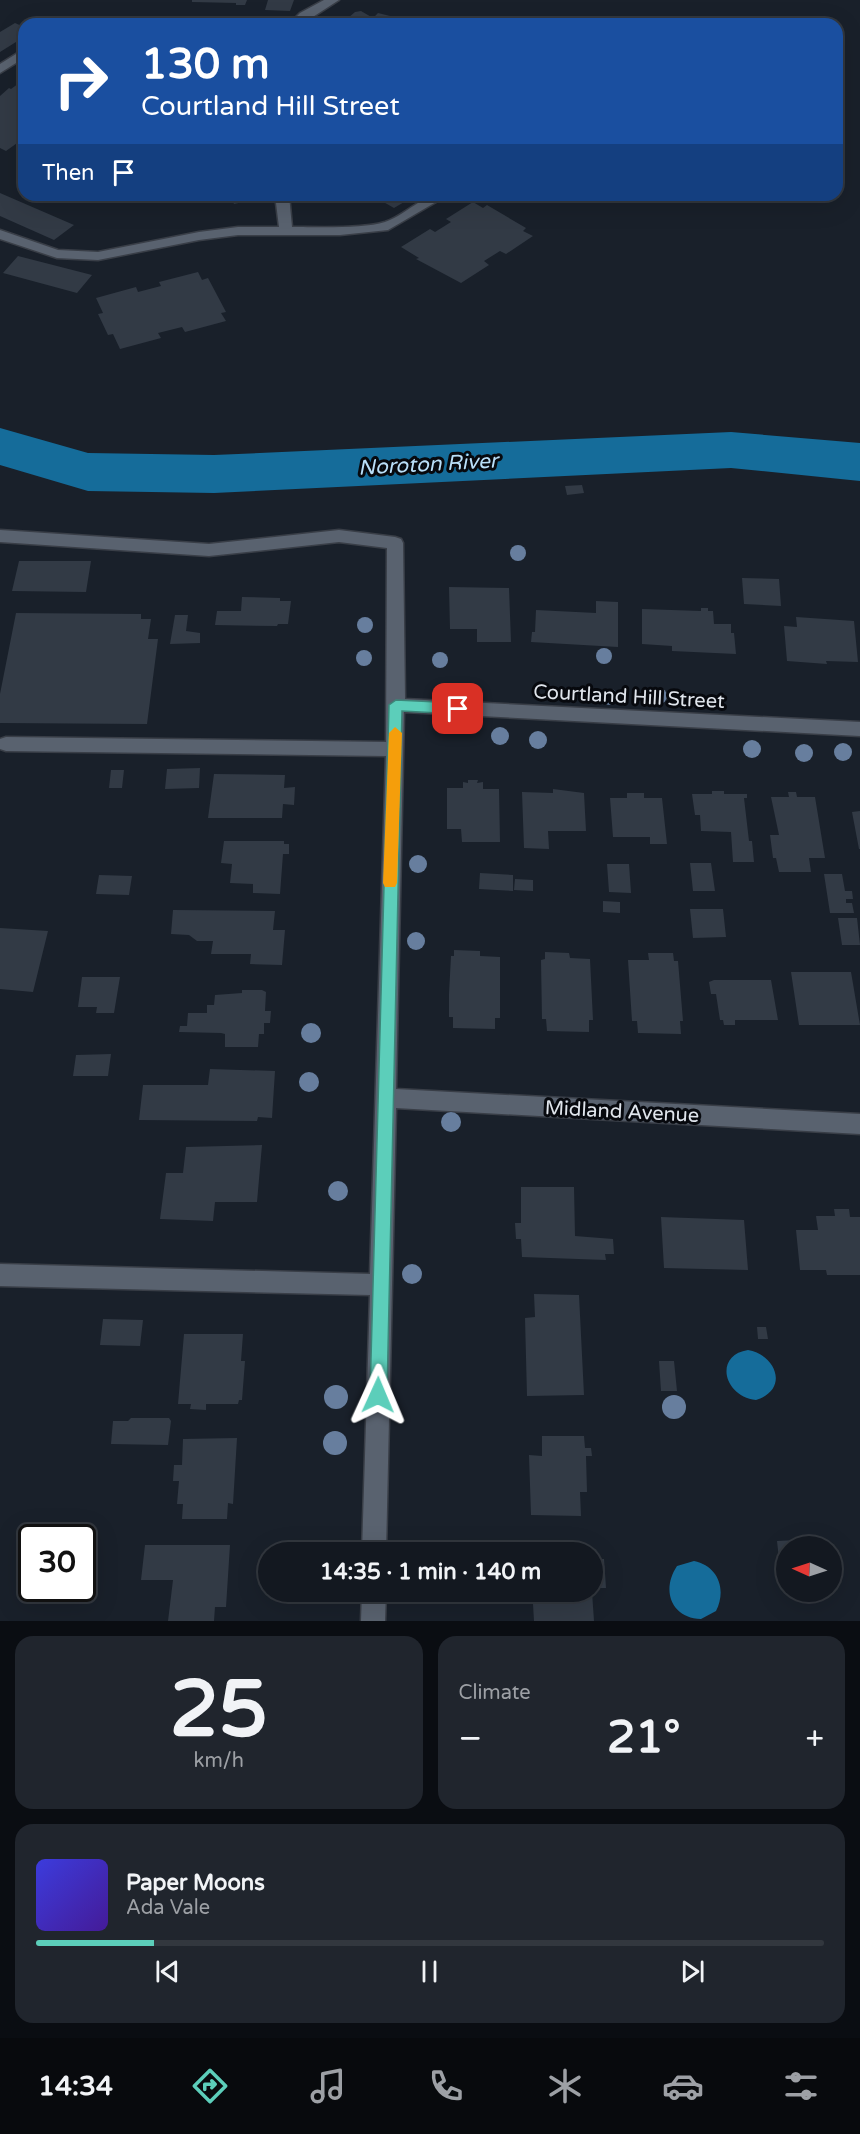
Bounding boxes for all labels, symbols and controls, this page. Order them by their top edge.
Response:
text: 130 m [141,39,270,90]
icon: right [42,42,120,120]
text: Courtland Hill Street [141,90,400,123]
icon: arrive [107,156,140,189]
text: Then [42,160,95,186]
water label: Noroton River [358,448,501,481]
street label: Courtland Hill Street [533,680,726,714]
pin [432,683,483,734]
icon: arrive [441,692,474,725]
street label: Midland Avenue [544,1096,700,1128]
position arrow [346,1363,410,1427]
speed limit sign: 30 [18,1524,96,1602]
north arrow [776,1536,842,1602]
map controls [776,1536,842,1602]
text: 14:35 · 1 min · 140 m [320,1559,541,1585]
text: 25 [170,1663,268,1757]
text: Climate [459,1681,531,1705]
text: 21° [607,1711,680,1765]
text: − [459,1719,482,1758]
text: + [805,1719,824,1758]
text: km/h [194,1749,244,1773]
text: Paper Moons [126,1870,265,1896]
text: Ada Vale [126,1896,210,1920]
icon: previous [151,1955,184,1988]
icon: pause [413,1955,446,1988]
icon: next [676,1955,709,1988]
icon: directions [189,2065,231,2107]
icon: music [307,2065,349,2107]
icon: phone [425,2065,467,2107]
icon: climate [544,2065,586,2107]
icon: car [662,2065,704,2107]
icon: filters [780,2065,822,2107]
text: 14:34 [38,2070,113,2103]

